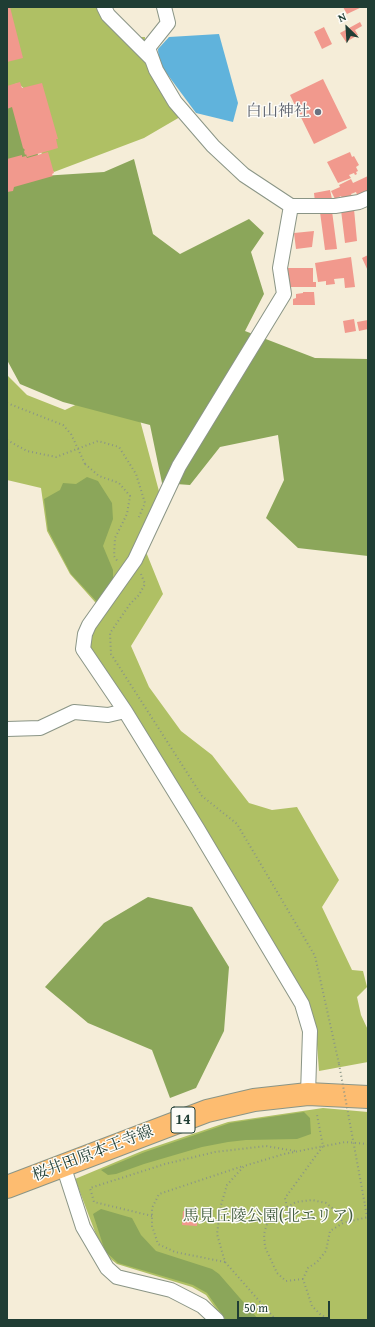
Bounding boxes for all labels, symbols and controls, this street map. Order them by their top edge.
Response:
north arrow [327,8,367,48]
text: N [335,8,349,26]
place label: 白山神社 [246,102,310,122]
marker: 白山神社 [313,107,323,117]
road number: 14 [171,1107,195,1133]
street label: 桜井田原本王寺線 [30,1122,156,1186]
park label: 馬見丘陵公園(北エリア) [183,1207,353,1227]
scale bar [239,1293,332,1319]
text: 50 m [244,1299,268,1316]

